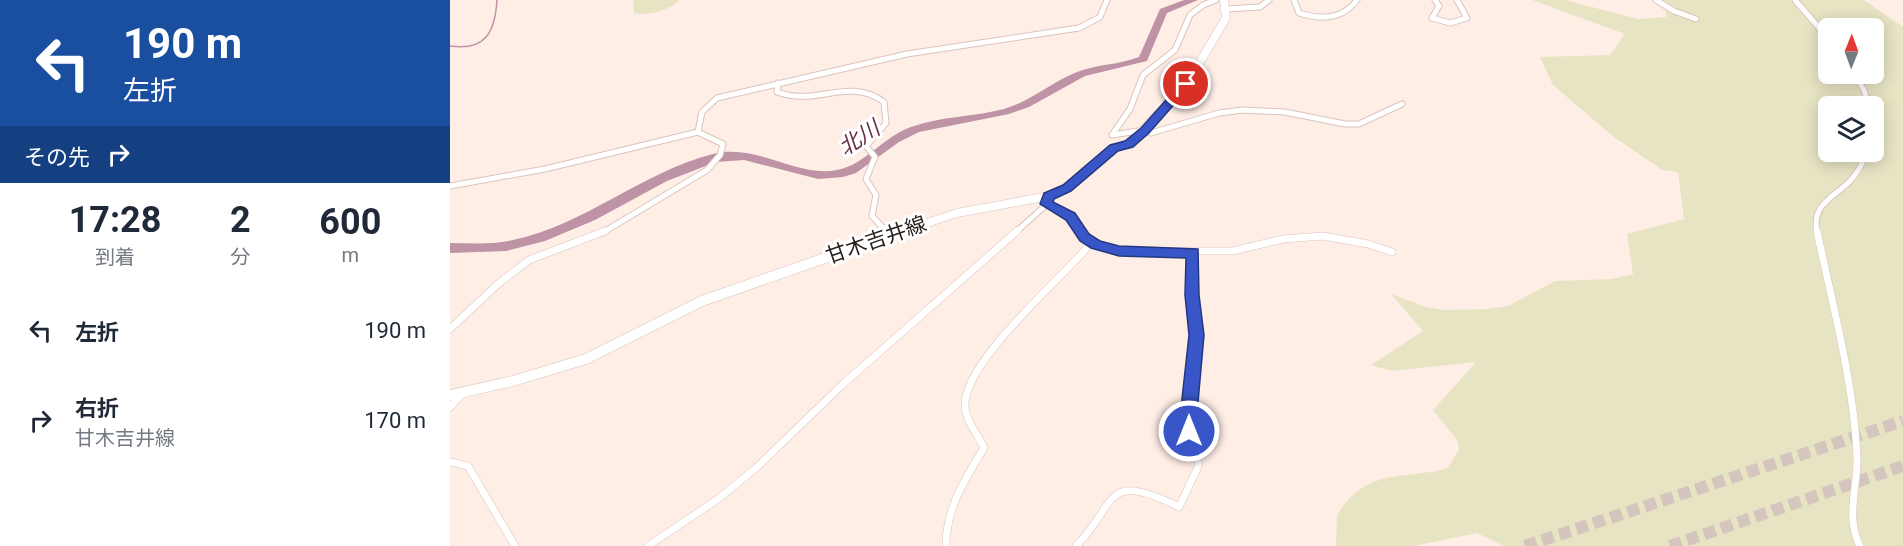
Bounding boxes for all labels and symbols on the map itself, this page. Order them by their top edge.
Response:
north arrow [1818,18,1884,84]
pin [1160,58,1211,109]
water label: 北川 [834,114,886,160]
street label: 甘木吉井線 [822,212,930,268]
position arrow [1157,399,1221,463]

